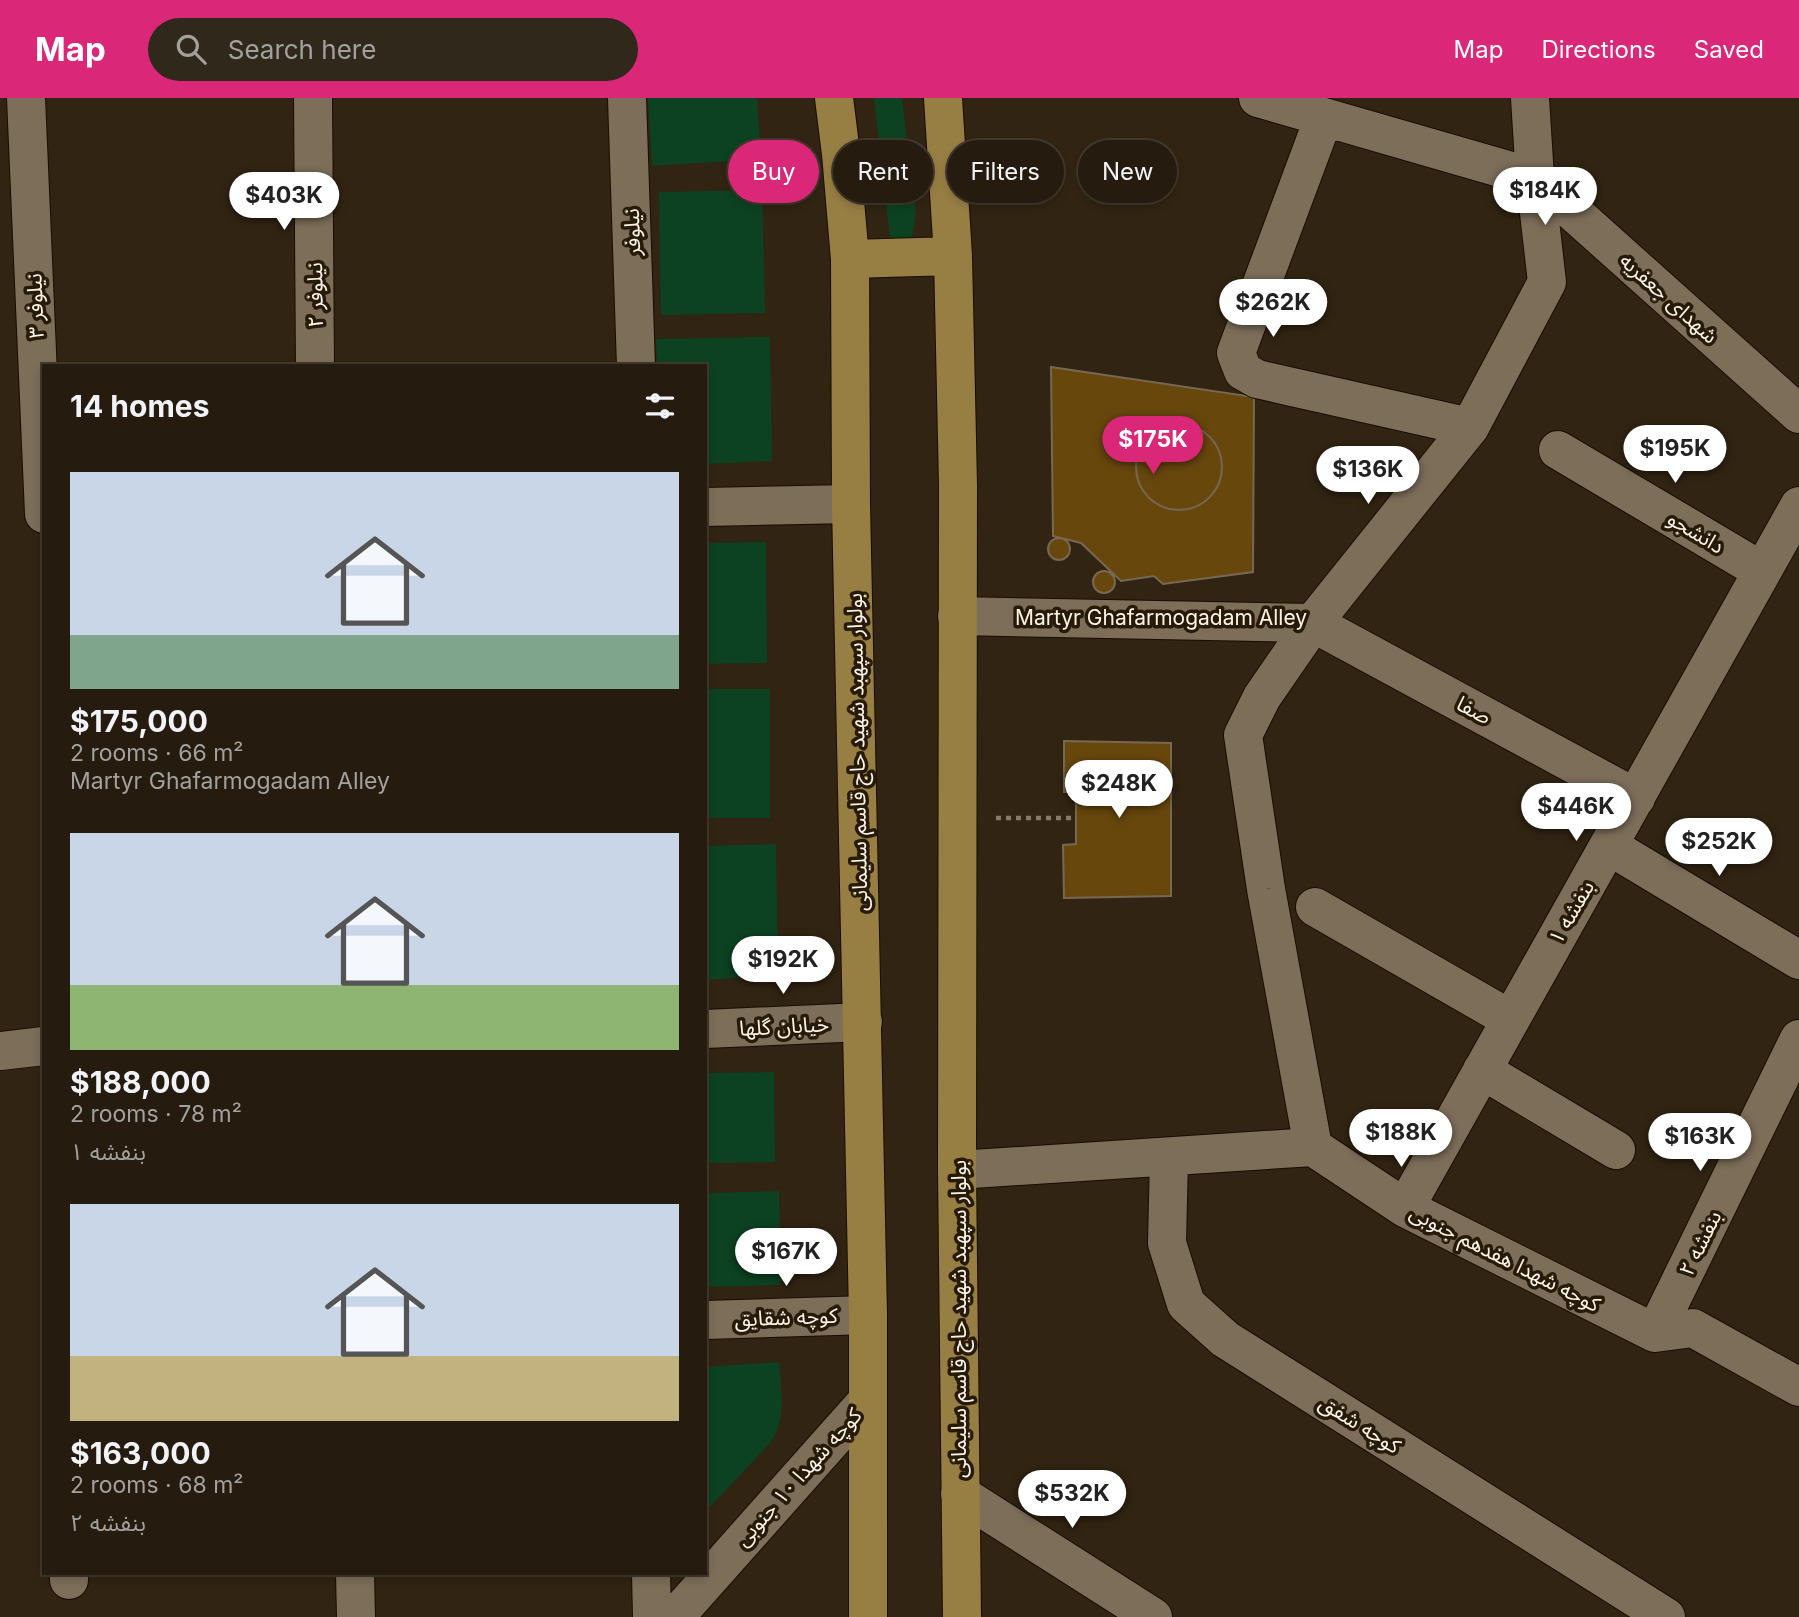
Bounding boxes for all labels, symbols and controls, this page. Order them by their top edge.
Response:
search box [148,18,638,81]
text: Map [35,29,106,69]
icon: search [172,30,210,68]
text: Search here [228,34,376,65]
text: Map [1454,35,1503,64]
text: Directions [1541,35,1656,64]
text: Saved [1694,35,1764,64]
chip: Buy [728,140,819,203]
chip: Rent [833,140,933,203]
chip: Filters [947,140,1064,203]
chip: New [1078,140,1177,203]
pin: $184K [1496,167,1594,227]
pin: $403K [235,172,333,232]
text: $184K [1509,176,1581,204]
text: $403K [245,181,323,209]
street label: نیلوفر [619,208,645,257]
street label: شهدای جعفریه [1615,248,1723,348]
street label: نیلوفر ۲ [302,262,328,328]
street label: نیلوفر ۳ [21,273,49,339]
pin: $262K [1224,280,1322,339]
text: $262K [1235,288,1311,316]
icon: filters [641,387,679,425]
text: 14 homes [70,388,209,424]
pin: $175K [1104,416,1202,476]
text: $175K [1118,425,1188,453]
pin: $195K [1626,426,1724,485]
text: $195K [1639,434,1711,462]
pin: $136K [1319,446,1417,506]
text: $136K [1332,455,1404,483]
street label: دانشجو [1663,505,1729,559]
icon: home [312,518,438,644]
street label: بولوار سپهبد شهید حاج قاسم سلیمانی [842,593,875,911]
street label: Martyr Ghafarmogadam Alley [1015,605,1307,630]
street label: صفا [1452,691,1496,729]
text: $175,000 [70,703,208,739]
text: 2 rooms · 66 m² [70,739,244,767]
pin: $248K [1070,760,1168,820]
text: Martyr Ghafarmogadam Alley [70,767,390,795]
text: $248K [1081,769,1157,797]
pin: $446K [1527,784,1625,843]
text: $446K [1537,792,1615,820]
pin: $252K [1670,818,1768,878]
text: $252K [1681,827,1757,855]
street label: بنفشه ۱ [1543,876,1599,948]
icon: home [312,878,438,1004]
pin: $192K [734,936,832,996]
text: $192K [748,945,818,973]
street label: خیابان گلها [738,1011,830,1041]
text: $188,000 [70,1064,211,1100]
text: 2 rooms · 78 m² [70,1100,242,1128]
pin: $188K [1352,1110,1450,1169]
pin: $163K [1651,1114,1749,1173]
text: $188K [1365,1118,1437,1146]
text: $163K [1664,1122,1736,1150]
text: بنفشه ۱ [70,1138,146,1166]
street label: بولوار سپهبد شهید حاج قاسم سلیمانی [946,1160,974,1478]
street label: کوچه شهدا هفدهم جنوبی [1404,1199,1605,1320]
street label: بنفشه ۲ [1674,1206,1726,1280]
pin: $167K [737,1228,835,1288]
text: $167K [751,1237,821,1265]
icon: home [312,1249,438,1375]
street label: کوچه شقایق [734,1303,838,1332]
street label: کوچه شفق [1314,1389,1405,1460]
street label: کوچه شهدا ۱۰ جنوبی [730,1403,867,1552]
text: $163,000 [70,1435,211,1471]
pin: $532K [1023,1470,1121,1530]
text: 2 rooms · 68 m² [70,1471,243,1499]
text: $532K [1034,1479,1110,1507]
text: بنفشه ۲ [70,1509,146,1537]

